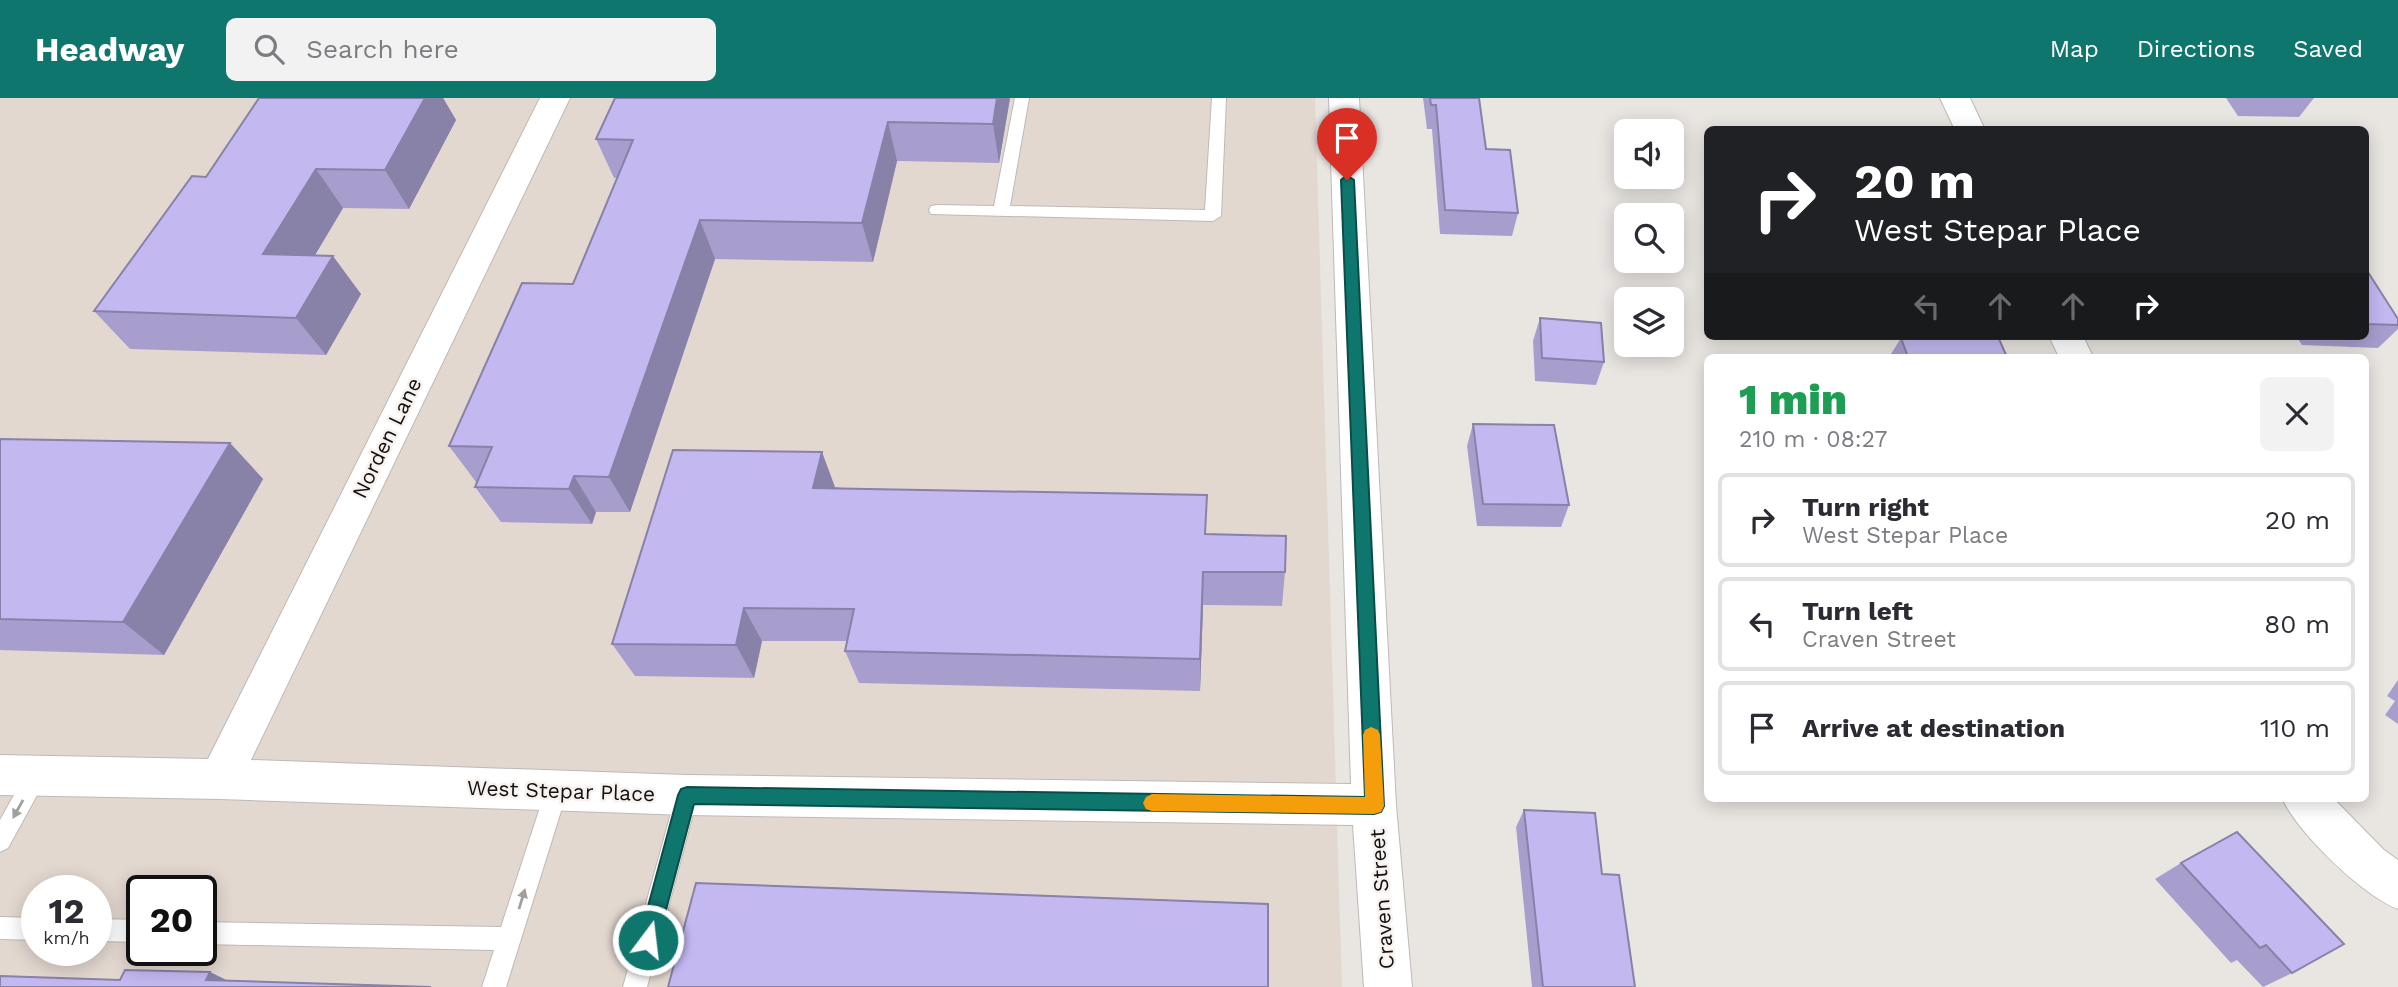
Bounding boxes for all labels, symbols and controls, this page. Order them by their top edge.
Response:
search box [226,18,716,81]
text: Headway [35,30,184,69]
icon: search [250,30,288,68]
text: Search here [306,34,459,64]
text: Map [2050,35,2099,63]
text: Directions [2137,35,2255,63]
text: Saved [2293,35,2363,63]
pin [1317,108,1377,180]
icon: arrive [1328,119,1366,157]
map controls [1614,119,1684,357]
button: sound [1614,119,1684,189]
text: 20 m [1854,152,1975,210]
icon: right [1739,154,1830,245]
button: search [1614,203,1684,273]
text: West Stepar Place [1854,211,2141,249]
button: layers [1614,287,1684,357]
icon: left [1908,287,1946,325]
icon: ahead [1981,287,2019,325]
icon: ahead [2054,287,2092,325]
icon: right [2127,287,2165,325]
street label: Norden Lane [347,373,427,502]
text: 1 min [1739,375,1847,424]
button: close [2260,377,2334,451]
text: 210 m · 08:27 [1739,426,1887,453]
text: Turn right [1802,492,1929,522]
icon: right [1743,501,1781,539]
text: 20 m [2265,505,2330,535]
text: West Stepar Place [1802,522,2008,549]
text: Turn left [1802,596,1913,626]
icon: left [1743,605,1781,643]
text: 80 m [2264,609,2330,639]
text: Craven Street [1802,626,1956,653]
icon: arrive [1743,709,1781,747]
text: Arrive at destination [1802,713,2065,743]
text: 110 m [2260,713,2330,743]
street label: West Stepar Place [466,775,656,806]
one-way arrow [12,800,24,819]
street label: Craven Street [1364,828,1399,970]
speed limit sign: 20 [126,875,217,966]
one-way arrow [518,888,528,909]
text: 12 [49,890,84,932]
position arrow [611,903,685,977]
text: km/h [43,927,90,948]

